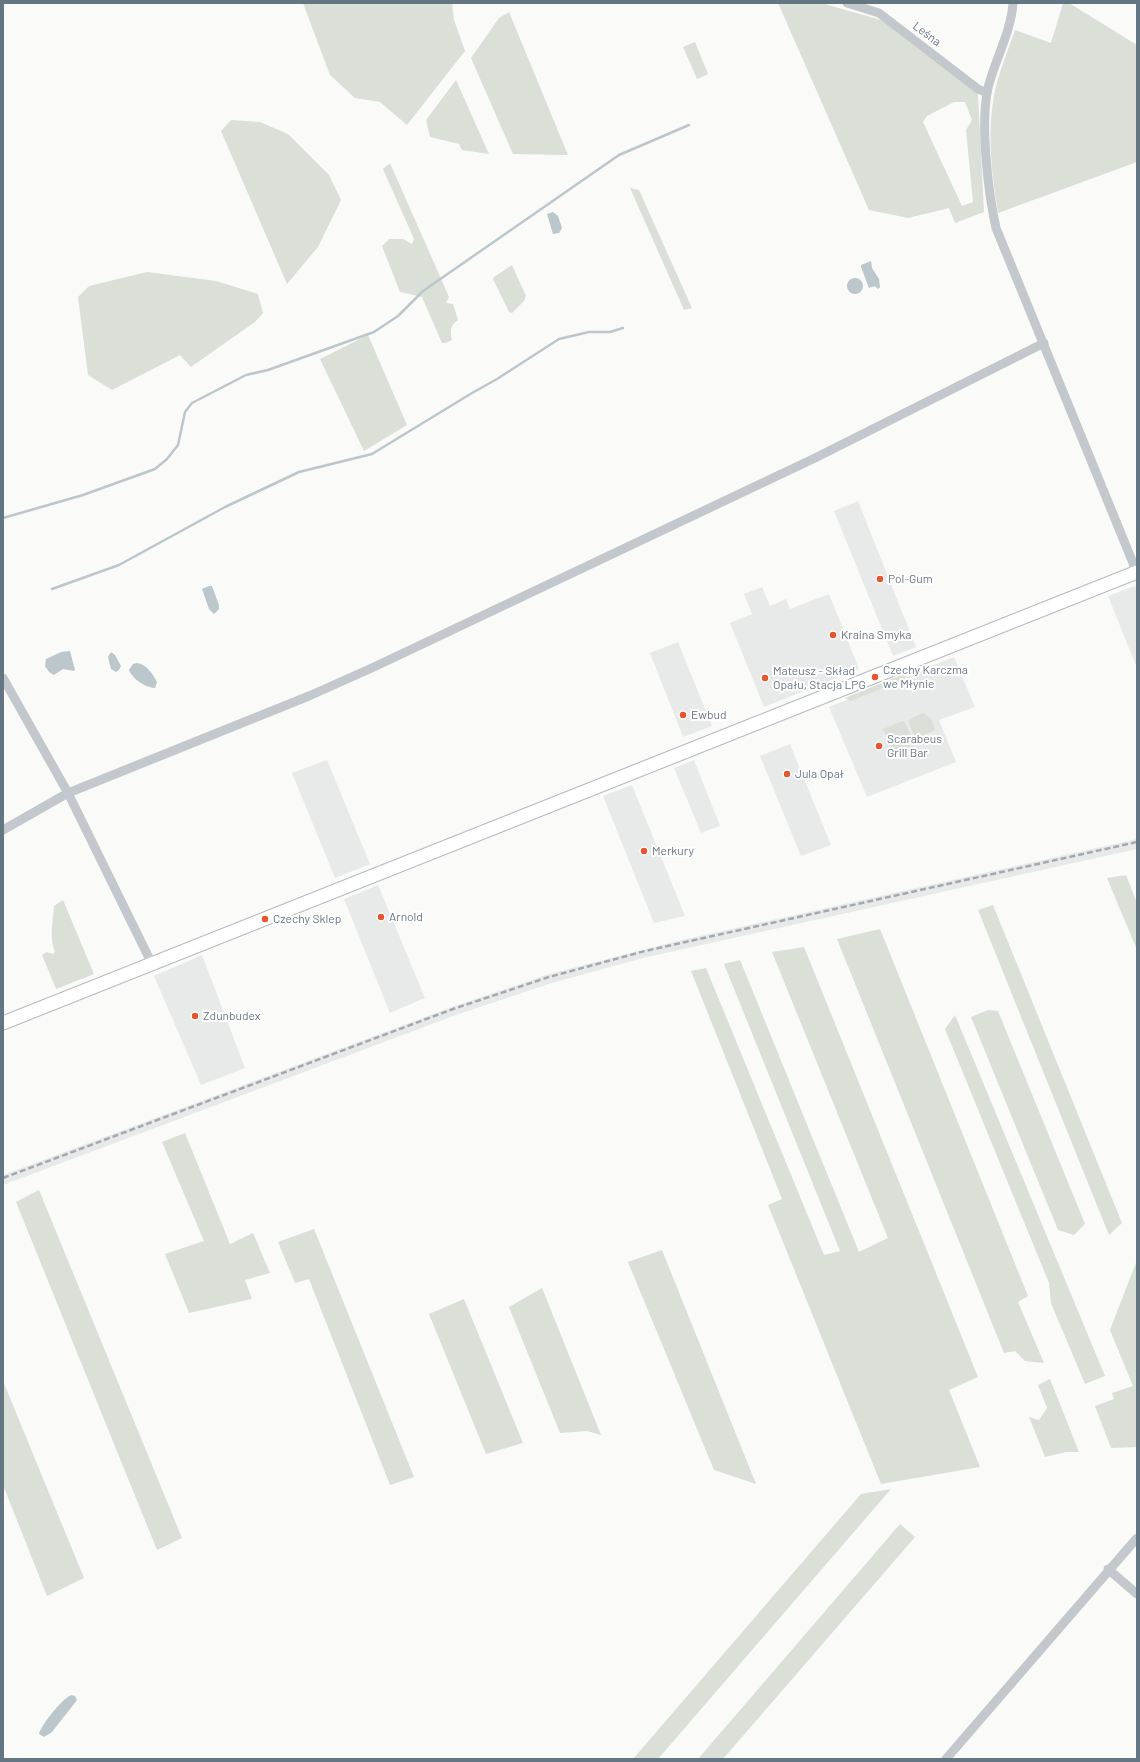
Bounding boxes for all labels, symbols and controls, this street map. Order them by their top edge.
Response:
street label: Leśna [910,19,944,49]
place label: Pol-Gum [888,572,933,586]
marker: Pol-Gum [875,574,885,584]
place label: Kraina Smyka [841,628,911,642]
marker: Kraina Smyka [828,630,838,640]
place label: Czechy Karczma we Młynie [883,663,968,691]
place label: Mateusz - Skład Opału, Stacja LPG [773,664,866,692]
marker: Czechy Karczma we Młynie [870,672,880,682]
marker: Mateusz - Skład Opału, Stacja LPG [760,673,770,683]
place label: Ewbud [691,708,726,722]
marker: Ewbud [678,710,688,720]
place label: Scarabeus Grill Bar [887,732,942,760]
marker: Scarabeus Grill Bar [874,741,884,751]
place label: Jula Opał [795,767,844,781]
marker: Jula Opał [782,769,792,779]
place label: Merkury [652,844,694,858]
marker: Merkury [639,846,649,856]
place label: Arnold [389,910,423,924]
place label: Czechy Sklep [273,912,341,926]
marker: Arnold [376,912,386,922]
marker: Czechy Sklep [260,914,270,924]
place label: Zdunbudex [203,1009,261,1023]
marker: Zdunbudex [190,1011,200,1021]

